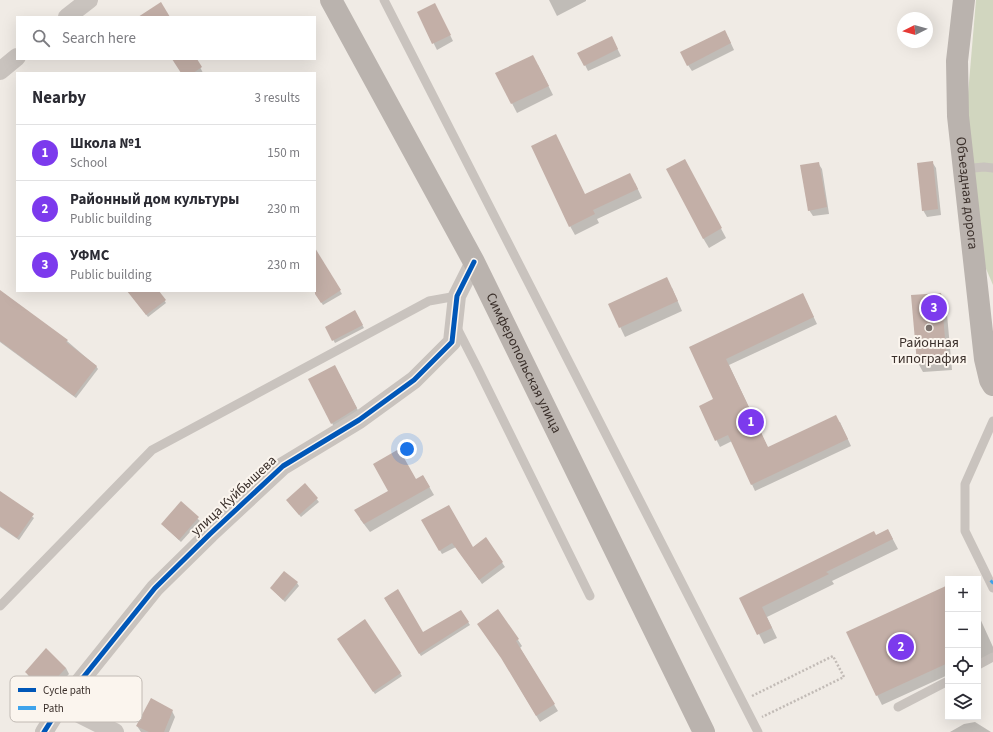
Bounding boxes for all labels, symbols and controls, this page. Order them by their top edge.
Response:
north arrow [897,12,933,48]
search box [16,16,316,60]
icon: search [30,27,52,49]
text: Search here [62,28,136,49]
text: Nearby [32,86,86,110]
text: 3 results [255,89,300,107]
text: Школа №1 [70,133,142,154]
street label: Объездная дорога [950,136,983,251]
text: 1 [42,144,48,162]
text: 150 m [267,144,300,162]
text: School [70,154,107,172]
text: Районный дом культуры [70,189,239,210]
text: 2 [42,200,48,218]
text: 230 m [267,200,300,218]
text: Public building [70,210,152,228]
text: УФМС [70,245,110,266]
text: 3 [42,256,48,274]
text: 230 m [267,256,300,274]
text: Public building [70,266,152,284]
street label: Симферопольская улица [481,289,566,437]
pin: 3 [921,293,947,323]
marker: Районная типография [924,323,934,333]
place label: Районная типография [891,333,967,369]
pin: 1 [738,407,764,437]
your location [397,439,417,459]
street label: улица Куйбышева [187,451,281,541]
map controls [945,576,981,720]
button: + [945,576,981,612]
button: − [945,612,981,648]
pin: 2 [888,632,914,662]
button: locate [945,648,981,684]
legend [10,676,142,722]
text: Cycle path [43,683,91,698]
button: layers [945,684,981,720]
text: Path [43,701,64,716]

